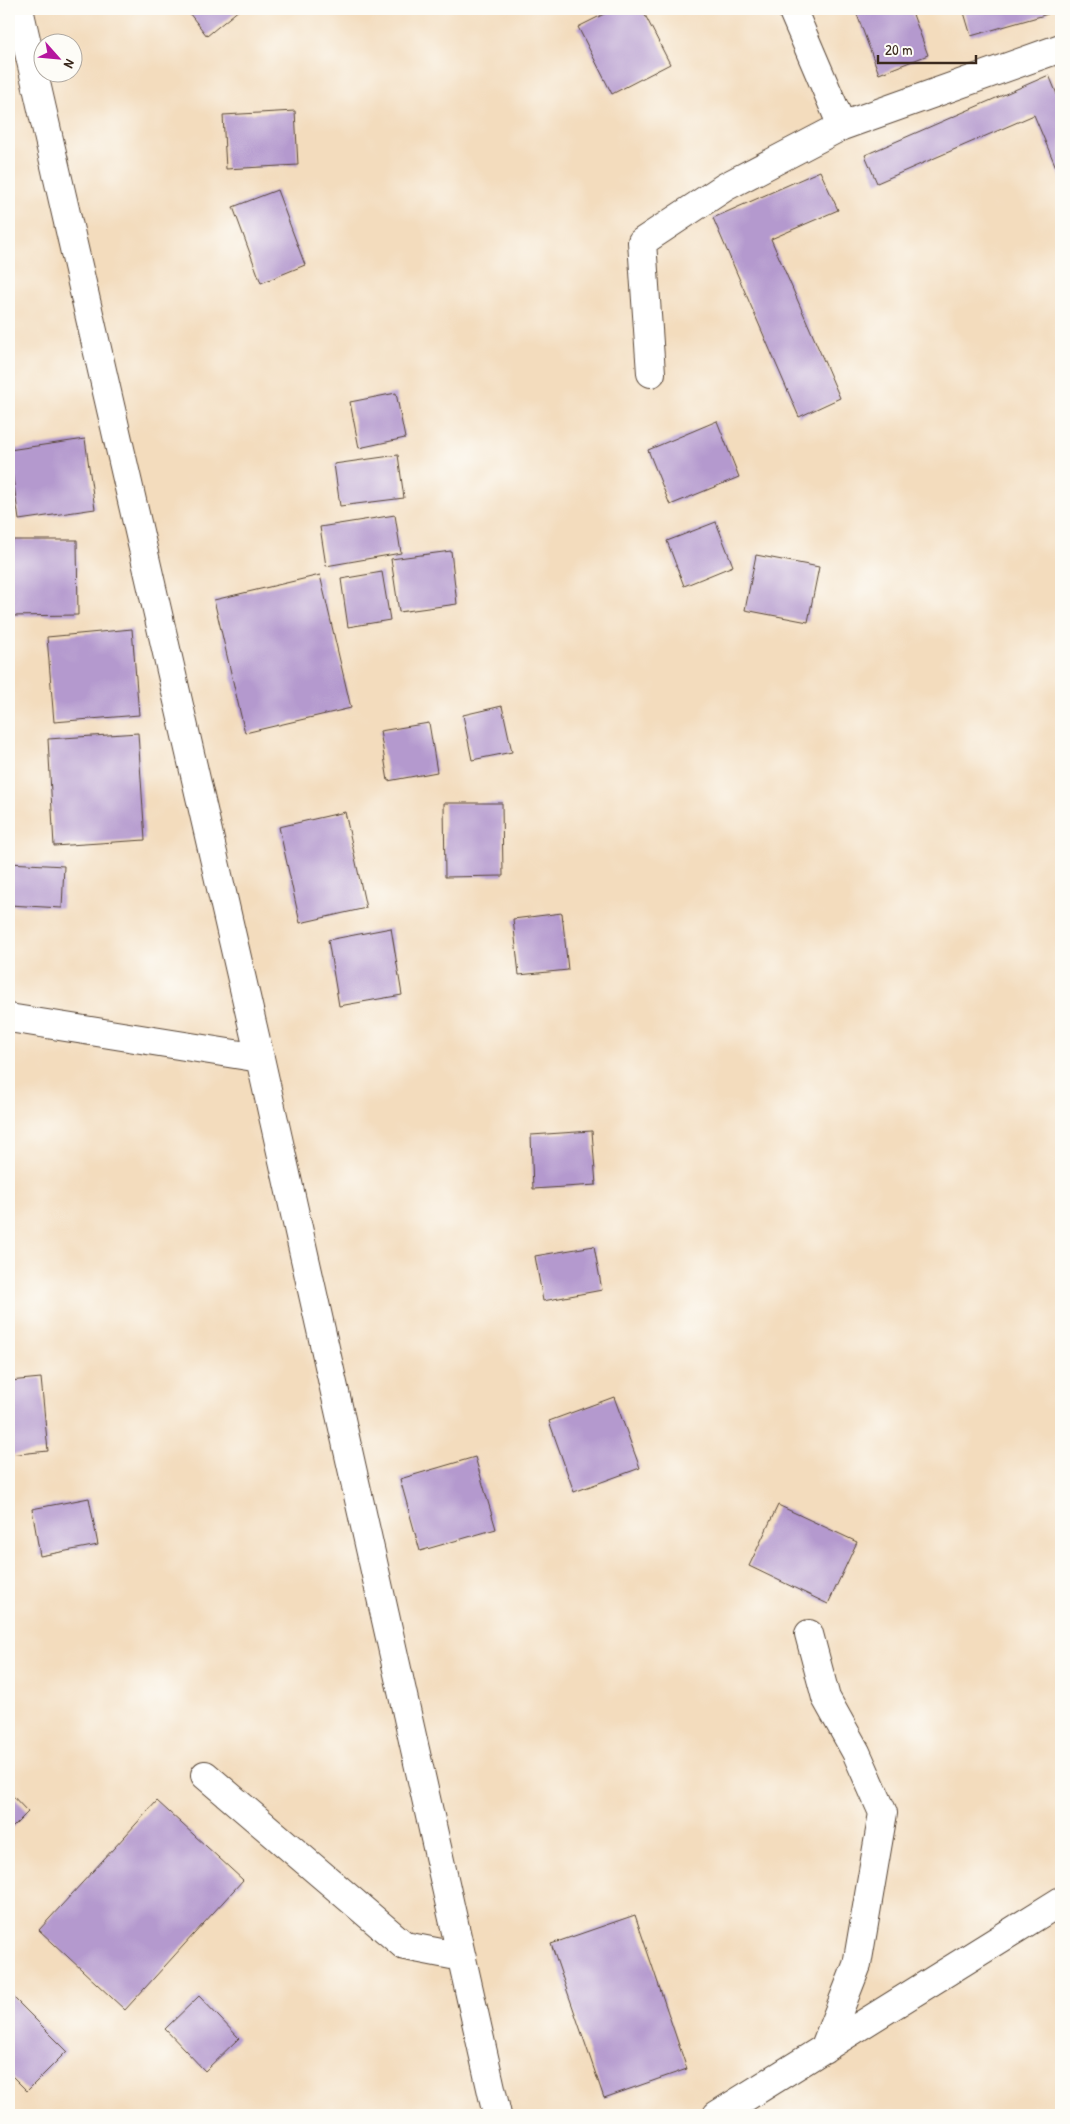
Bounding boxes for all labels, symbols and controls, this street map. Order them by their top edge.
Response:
north arrow [32,32,82,82]
scale bar [878,32,975,64]
text: 20 m [885,39,912,60]
text: N [60,56,80,72]

